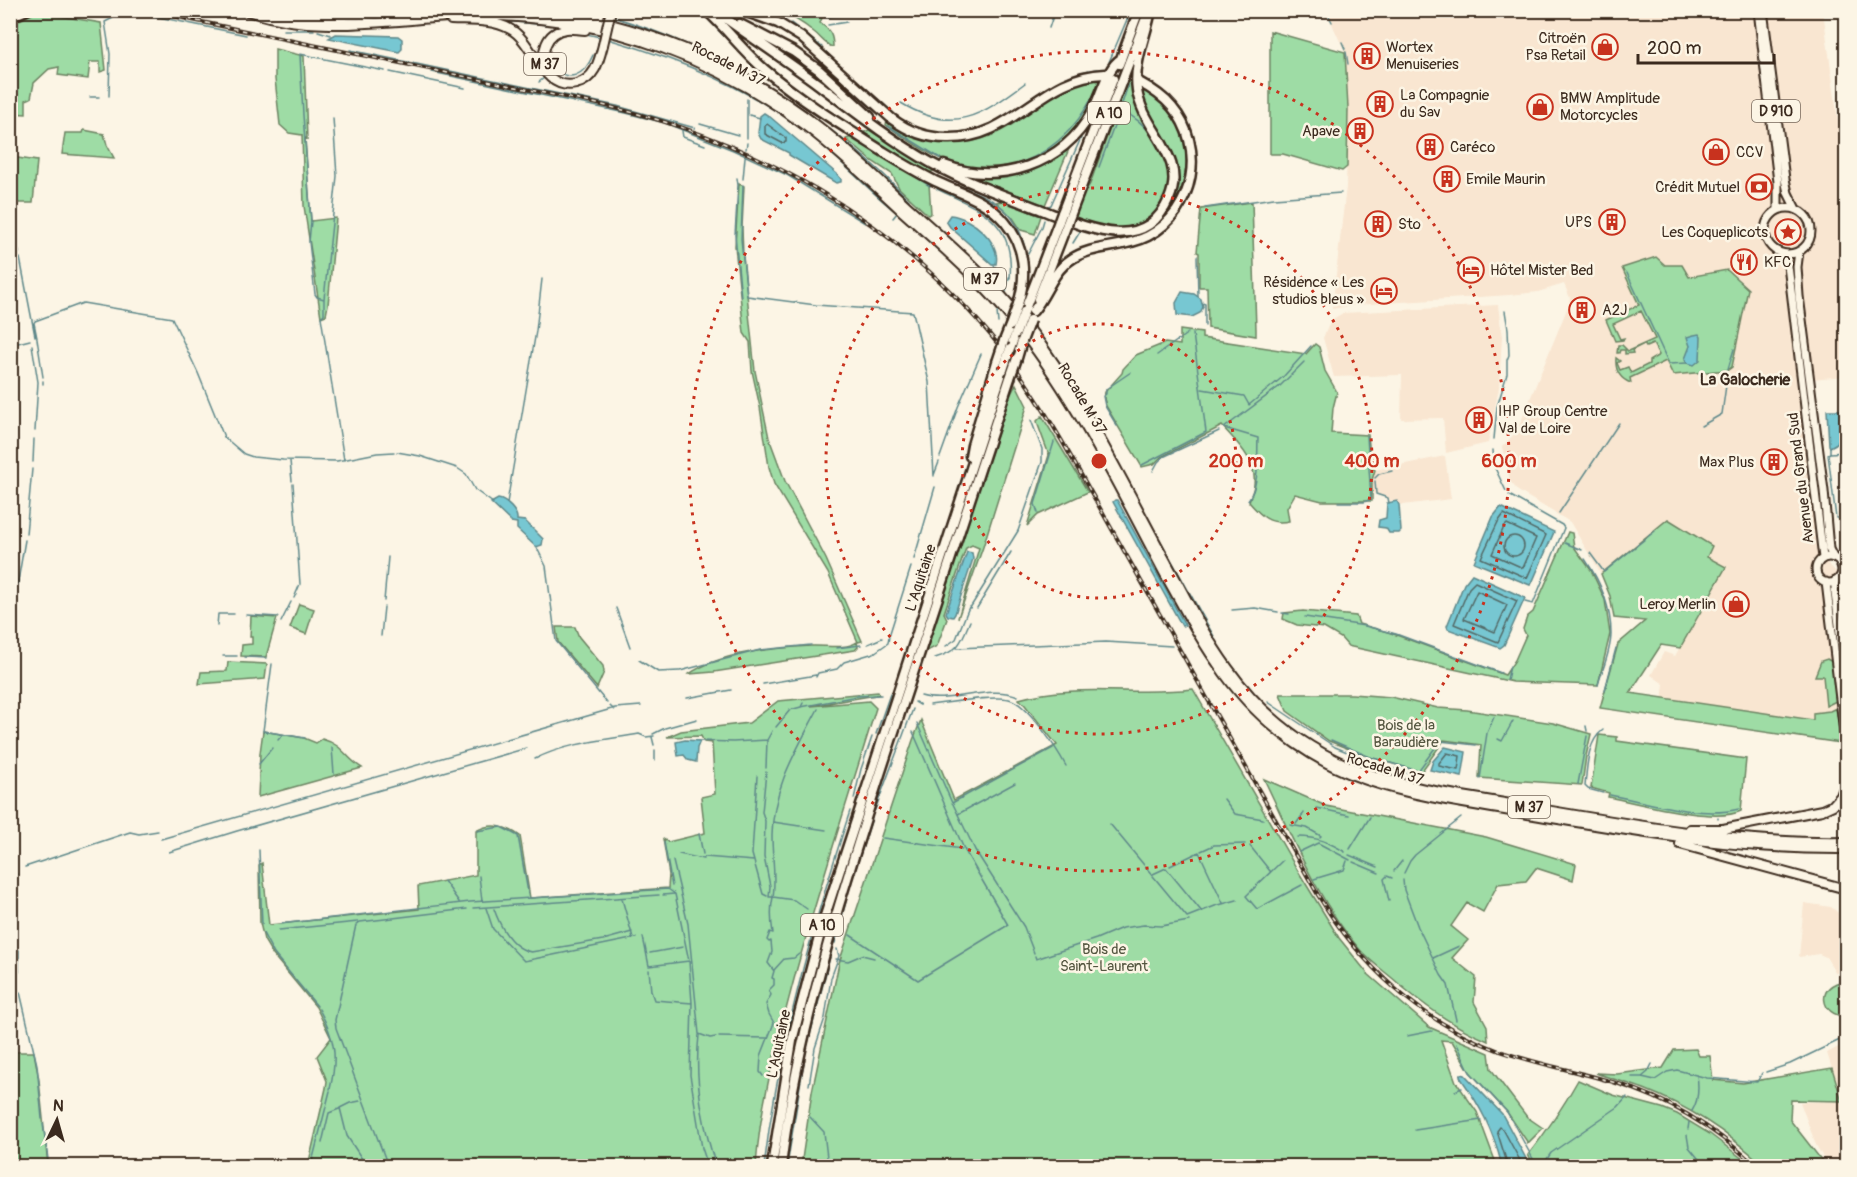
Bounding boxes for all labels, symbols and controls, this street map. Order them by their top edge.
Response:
scale bar [1638,27,1774,65]
place label: Citroën Psa Retail [1525,29,1586,65]
shop icon: Citroën Psa Retail [1590,32,1620,62]
street label: Rocade M 37 [688,37,768,91]
text: 200 m [1647,37,1702,60]
place label: Wortex Menuiseries [1386,38,1459,74]
building icon: Wortex Menuiseries [1352,41,1382,71]
road number: M 37 [524,53,566,75]
place label: La Compagnie du Sav [1400,86,1490,122]
building icon: La Compagnie du Sav [1365,89,1395,119]
place label: BMW Amplitude Motorcycles [1560,89,1661,125]
shop icon: BMW Amplitude Motorcycles [1525,92,1555,122]
road number: D 910 [1752,100,1800,122]
road number: A 10 [1088,102,1130,124]
building icon: Apave [1345,116,1375,146]
place label: Apave [1302,122,1341,141]
building icon: Caréco [1415,132,1445,162]
shop icon: CCV [1701,137,1731,167]
place label: Caréco [1450,138,1495,157]
place label: CCV [1736,143,1764,162]
building icon: Emile Maurin [1432,164,1462,194]
place label: Emile Maurin [1466,170,1545,189]
bank icon: Crédit Mutuel [1744,172,1774,202]
place label: Crédit Mutuel [1655,178,1740,197]
building icon: UPS [1597,207,1627,237]
building icon: Sto [1363,209,1393,239]
place label: UPS [1565,213,1592,232]
place label: Sto [1398,215,1421,234]
place icon: Les Coqueplicots [1773,217,1803,247]
place label: Les Coqueplicots [1661,223,1768,242]
restaurant icon: KFC [1729,247,1759,277]
place label: KFC [1764,253,1791,272]
hotel icon: Hôtel Mister Bed [1456,255,1486,285]
place label: Hôtel Mister Bed [1490,261,1593,280]
road number: M 37 [964,268,1006,290]
place label: Résidence « Les studios bleus » [1263,273,1364,309]
hotel icon: Résidence « Les studios bleus » [1369,276,1399,306]
building icon: A2J [1567,295,1597,325]
place label: A2J [1602,301,1627,320]
street label: Rocade M 37 [1053,360,1111,438]
district label: La Galocherie [1700,370,1791,390]
place label: IHP Group Centre Val de Loire [1498,402,1608,438]
building icon: IHP Group Centre Val de Loire [1464,405,1494,435]
street label: Avenue du Grand Sud [1784,411,1818,545]
building icon: Max Plus [1759,447,1789,477]
text: 200 m [1209,450,1263,473]
text: 400 m [1345,450,1399,473]
text: 600 m [1482,450,1536,473]
centre of rings [1089,451,1109,471]
place label: Max Plus [1699,453,1754,472]
street label: L'Aquitaine [901,541,941,614]
shop icon: Leroy Merlin [1721,589,1751,619]
place label: Leroy Merlin [1639,595,1716,614]
park label: Bois de la Baraudière [1373,716,1439,752]
street label: Rocade M 37 [1344,748,1426,790]
road number: M 37 [1508,796,1550,818]
road number: A 10 [801,914,843,936]
park label: Bois de Saint-Laurent [1060,940,1149,976]
street label: L'Aquitaine [762,1007,796,1080]
north arrow [27,1090,87,1150]
text: N [52,1096,65,1117]

